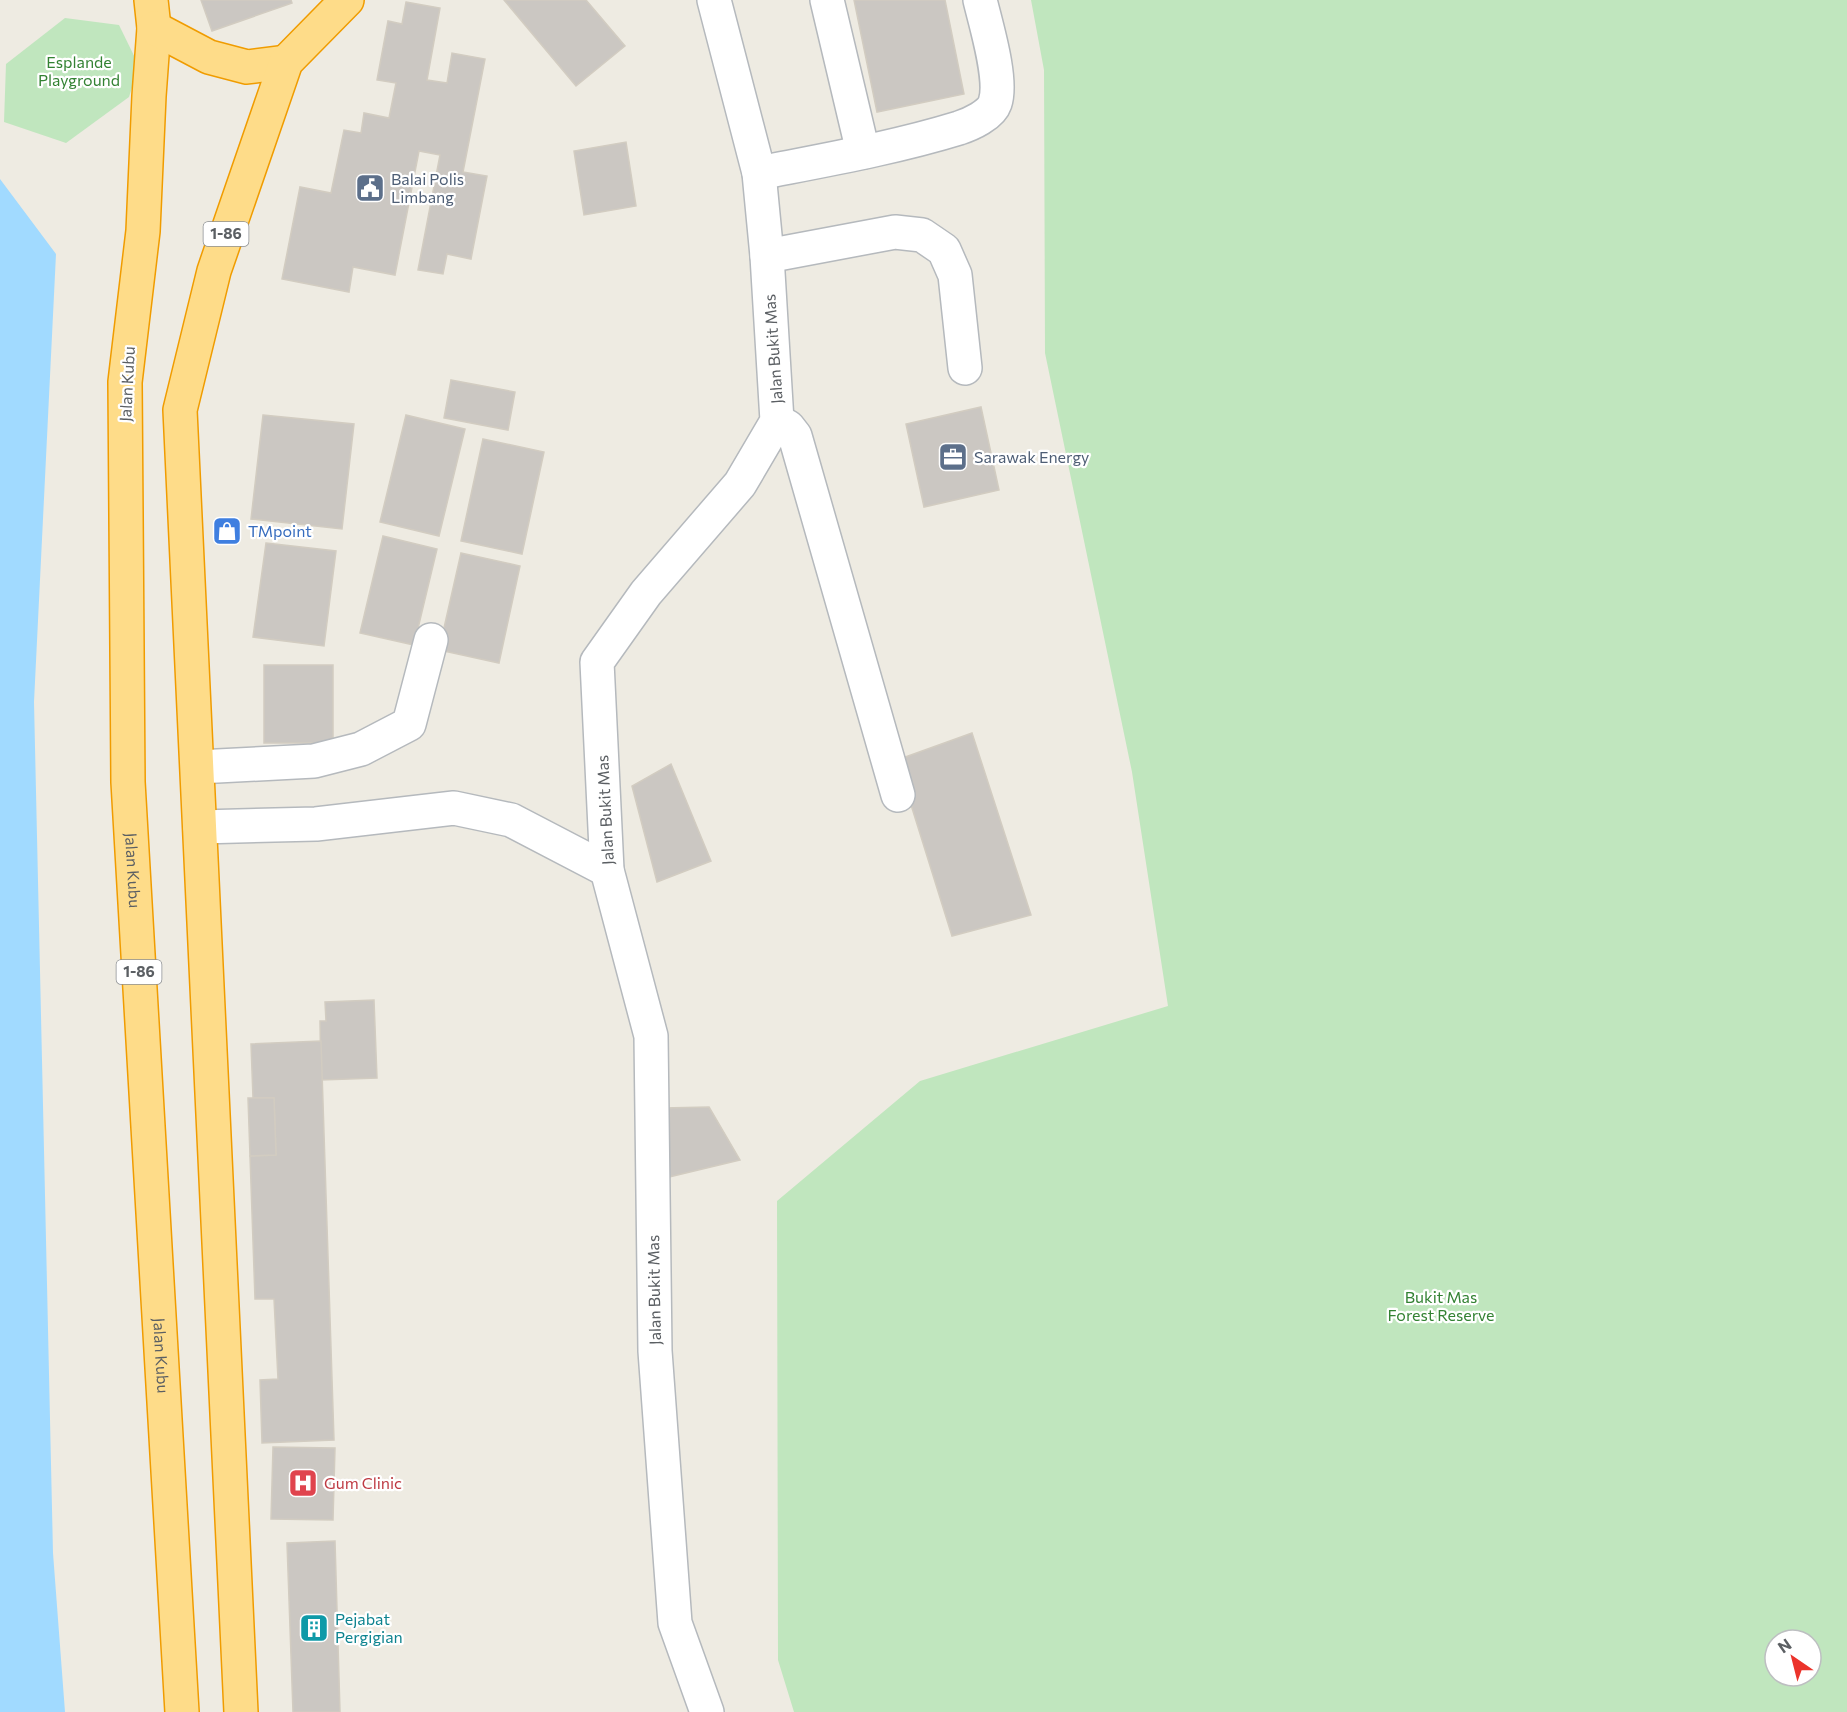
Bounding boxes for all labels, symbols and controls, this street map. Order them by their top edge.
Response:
park label: Esplande Playground [38,52,120,89]
place label: Balai Polis Limbang [391,169,464,206]
public building icon: Balai Polis Limbang [354,172,386,204]
road number: 1-86 [204,222,248,246]
street label: Jalan Bukit Mas [759,293,786,405]
street label: Jalan Kubu [115,346,138,422]
office icon: Sarawak Energy [937,441,969,473]
place label: Sarawak Energy [974,447,1089,466]
shop icon: TMpoint [211,515,243,547]
place label: TMpoint [248,521,312,540]
street label: Jalan Bukit Mas [592,755,617,866]
street label: Jalan Kubu [122,832,145,909]
road number: 1-86 [116,960,162,984]
street label: Jalan Bukit Mas [643,1235,664,1345]
park label: Bukit Mas Forest Reserve [1388,1287,1494,1324]
street label: Jalan Kubu [150,1317,173,1394]
hospital icon: Gum Clinic [287,1467,319,1499]
place label: Gum Clinic [324,1473,402,1492]
place label: Pejabat Pergigian [335,1609,403,1646]
building icon: Pejabat Pergigian [298,1612,330,1644]
north arrow [1763,1628,1823,1688]
text: N [1774,1634,1794,1657]

